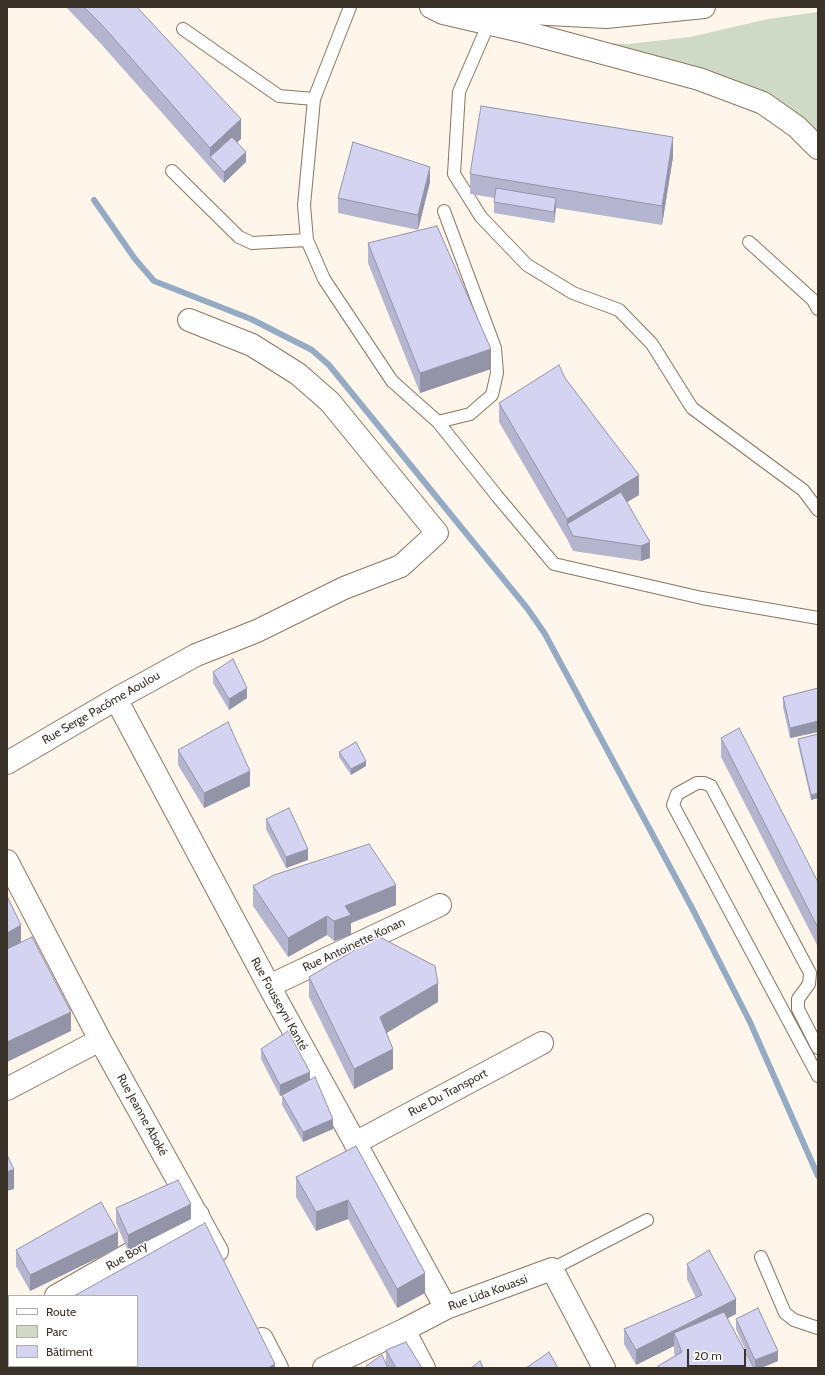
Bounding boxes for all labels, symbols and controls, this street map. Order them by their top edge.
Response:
street label: Rue Serge Pacôme Aoulou [40,668,162,748]
street label: Rue Antoinette Konan [301,915,407,975]
street label: Rue Fousseyni Kanté [247,955,311,1053]
street label: Rue Du Transport [406,1066,490,1120]
street label: Rue Jeanne Aboké [114,1072,170,1158]
street label: Rue Bory [104,1238,150,1274]
street label: Rue Lida Kouassi [446,1272,530,1314]
legend [8,1295,138,1367]
text: Route [46,1304,76,1319]
text: Parc [46,1324,68,1339]
scale bar [689,1341,748,1367]
text: Bâtiment [46,1344,93,1359]
text: 20 m [694,1348,722,1363]

